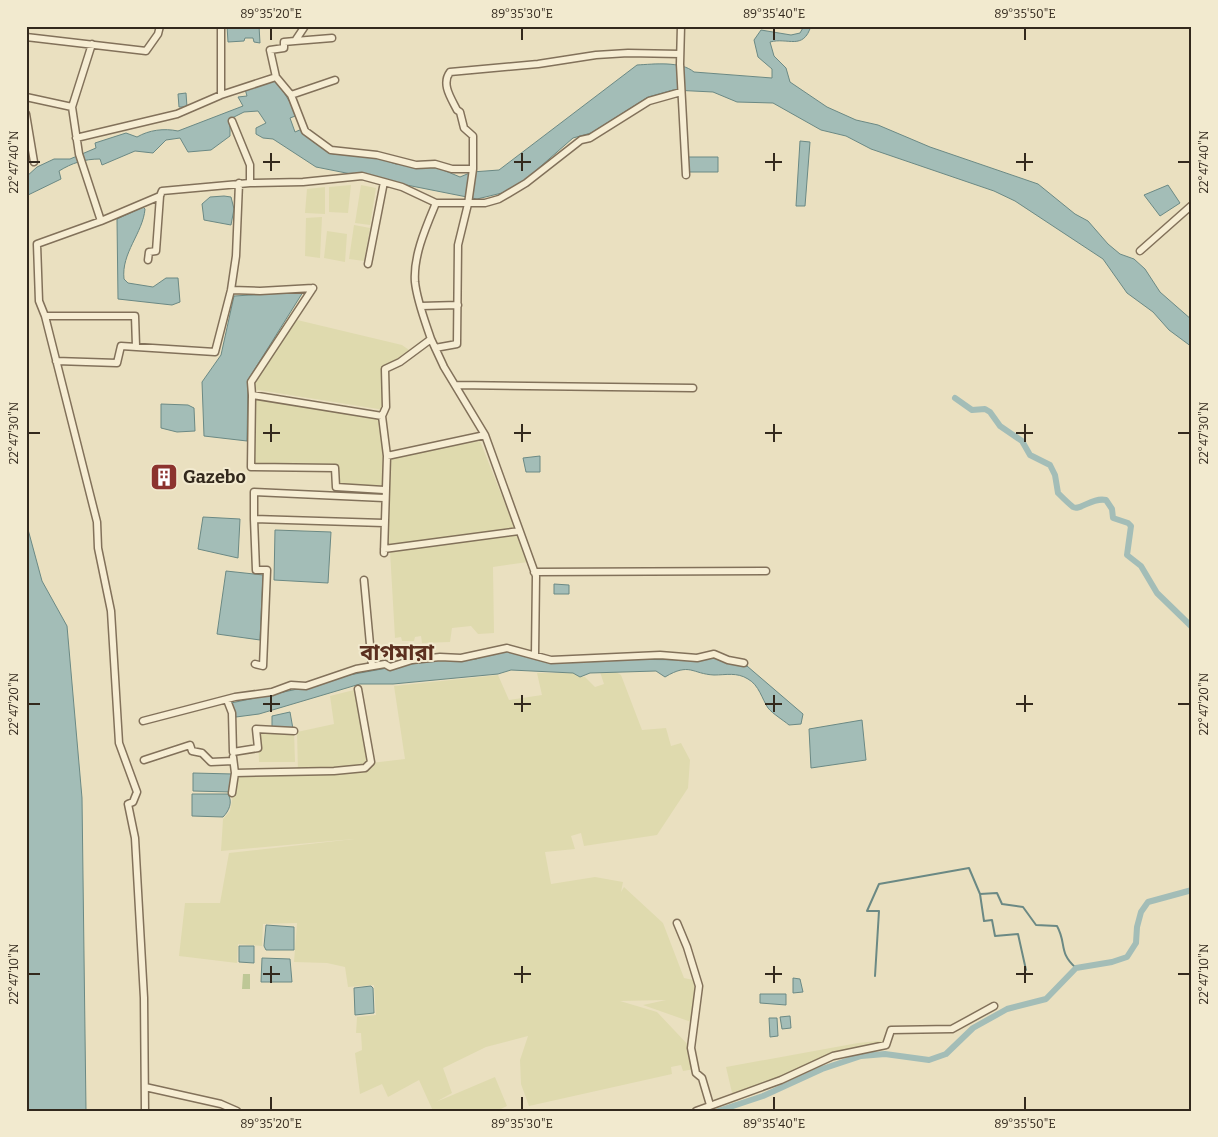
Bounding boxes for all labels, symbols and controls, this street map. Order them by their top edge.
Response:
text: 89°35'20"E [240,7,302,21]
text: 89°35'30"E [491,7,553,21]
text: 89°35'40"E [743,7,805,21]
text: 89°35'50"E [994,7,1056,21]
text: 22°47'40"N [7,130,21,193]
text: 22°47'40"N [1197,130,1211,193]
text: 22°47'30"N [7,401,21,464]
text: 22°47'30"N [1197,401,1211,464]
building icon: Gazebo [149,462,179,492]
place label: Gazebo [183,466,246,488]
district label: বাগমারা [359,639,435,666]
text: 22°47'20"N [7,672,21,735]
text: 22°47'20"N [1197,672,1211,735]
text: 22°47'10"N [7,943,21,1004]
text: 22°47'10"N [1197,943,1211,1004]
text: 89°35'20"E [240,1117,302,1131]
text: 89°35'30"E [491,1117,553,1131]
text: 89°35'40"E [743,1117,805,1131]
text: 89°35'50"E [994,1117,1056,1131]

